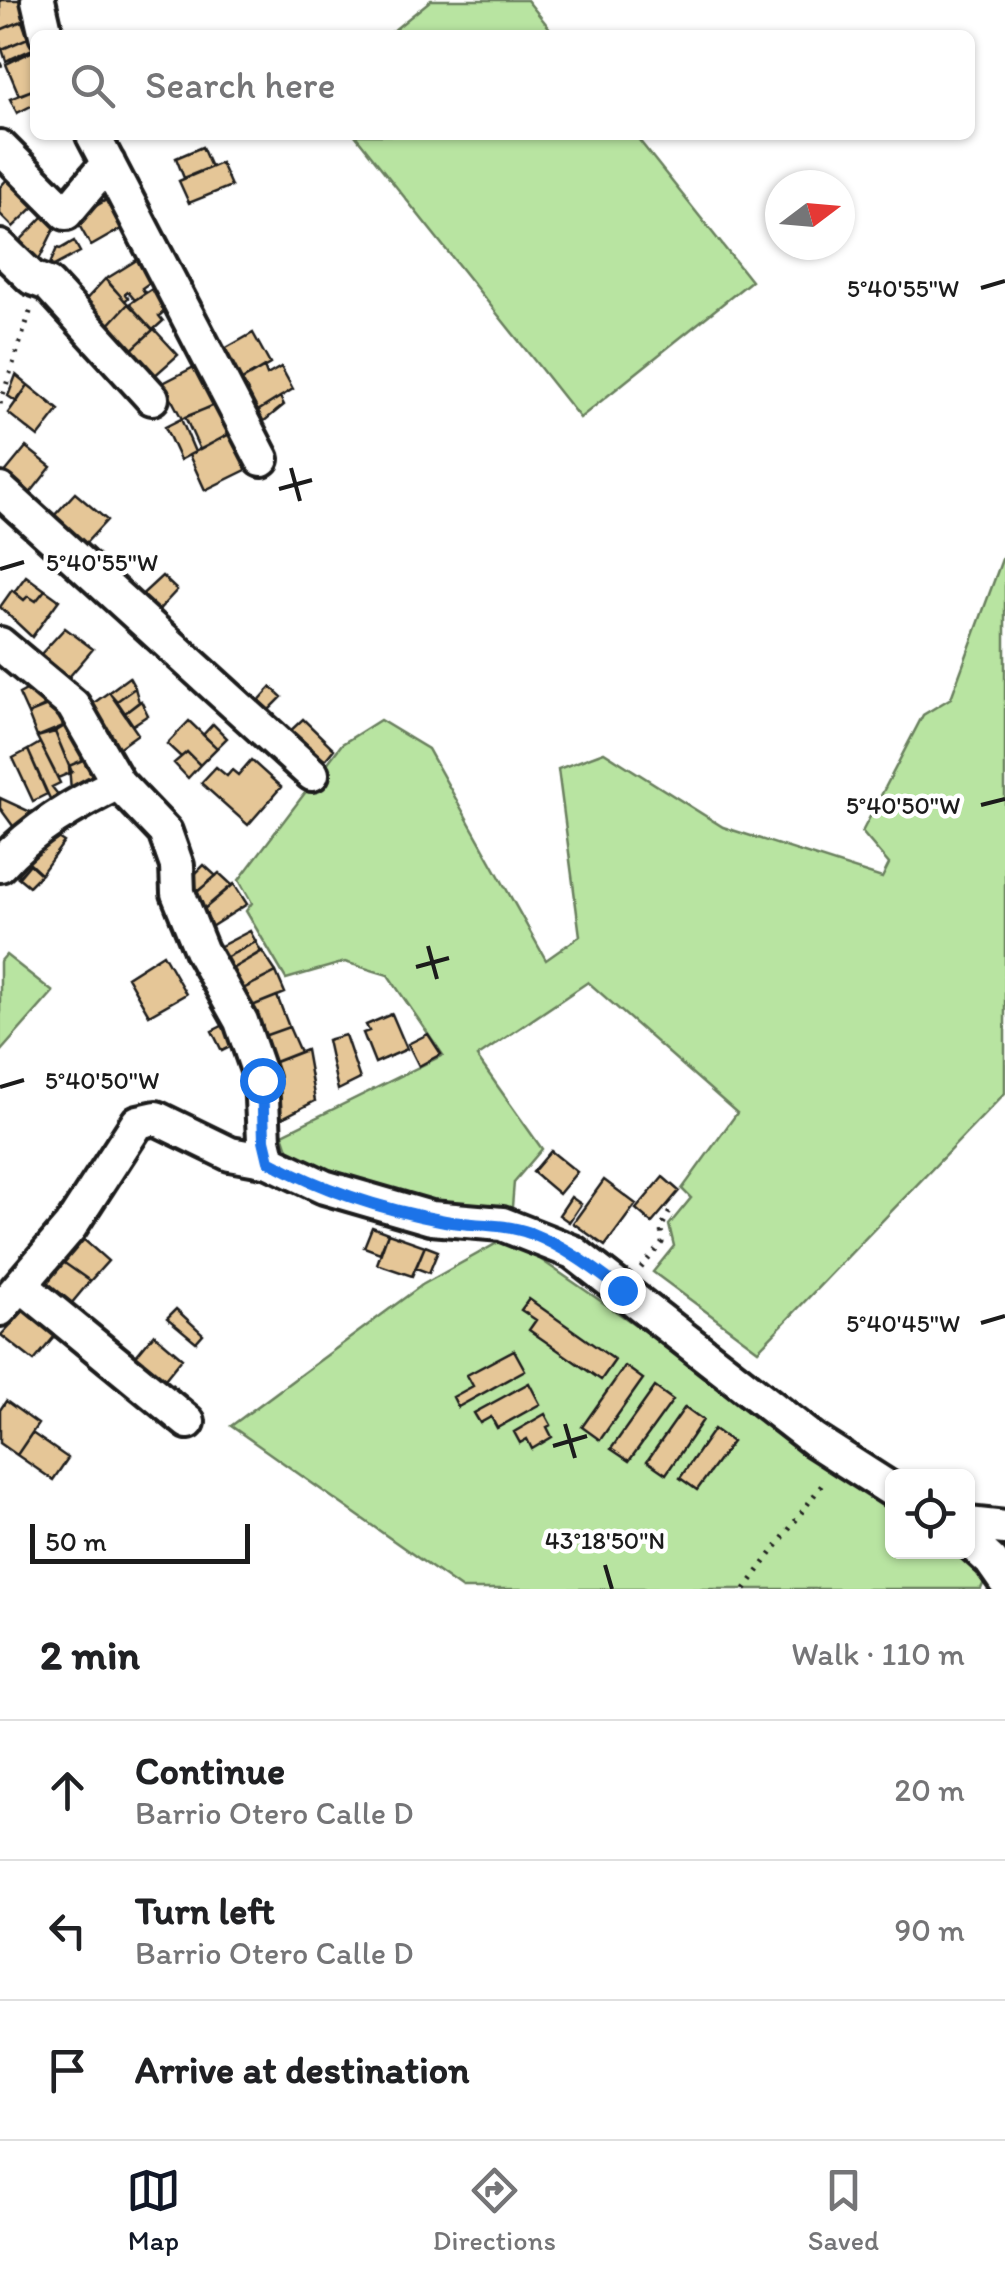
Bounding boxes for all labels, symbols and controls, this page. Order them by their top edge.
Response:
search box [30,30,975,140]
icon: search [65,58,120,113]
text: Search here [145,62,336,108]
north arrow [765,170,855,260]
text: 5°40'55"W [847,273,959,303]
text: 5°40'55"W [46,547,158,577]
text: 5°40'50"W [846,790,960,820]
route start [240,1058,286,1104]
text: 5°40'50"W [45,1065,159,1095]
route end [600,1268,646,1314]
text: 5°40'45"W [846,1308,960,1338]
map controls [885,1469,975,1559]
button: locate [885,1469,975,1559]
scale bar [30,1519,250,1564]
text: 50 m [45,1524,107,1558]
text: 43°18'50"N [545,1525,665,1555]
text: 2 min [40,1629,140,1680]
text: Walk · 110 m [791,1635,965,1673]
text: Continue [135,1748,285,1794]
icon: ahead [40,1763,95,1818]
text: 20 m [894,1771,965,1809]
text: Barrio Otero Calle D [135,1794,413,1832]
text: Turn left [135,1888,275,1934]
icon: left [40,1903,95,1958]
text: 90 m [894,1911,965,1949]
text: Barrio Otero Calle D [135,1934,413,1972]
icon: arrive [40,2043,95,2098]
text: Arrive at destination [135,2047,470,2093]
tab: Map [126,2163,181,2257]
tab: Directions [433,2163,556,2257]
tab: Saved [808,2163,879,2257]

